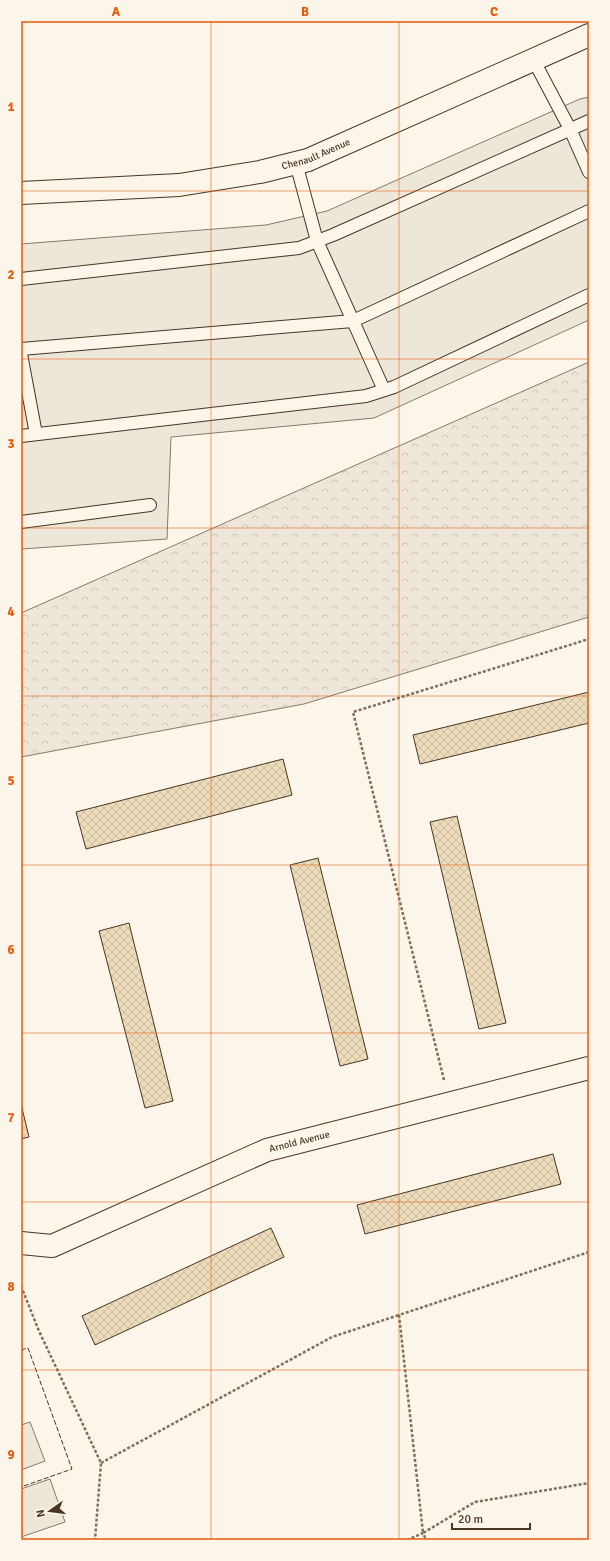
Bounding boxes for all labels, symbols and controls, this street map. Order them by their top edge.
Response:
text: A [112,4,121,20]
text: B [301,4,309,20]
text: C [490,4,498,20]
text: 1 [7,99,15,115]
street label: Chenault Avenue [280,136,352,172]
text: 2 [7,267,15,283]
text: 3 [7,436,15,452]
text: 4 [7,604,15,620]
text: 5 [7,773,15,789]
text: 6 [7,942,15,958]
text: 7 [7,1110,15,1126]
street label: Arnold Avenue [268,1128,331,1155]
text: 8 [7,1279,15,1295]
text: 9 [7,1447,15,1463]
north arrow [30,1491,70,1531]
scale bar [452,1505,530,1531]
text: N [34,1508,48,1519]
text: 20 m [458,1512,483,1527]

